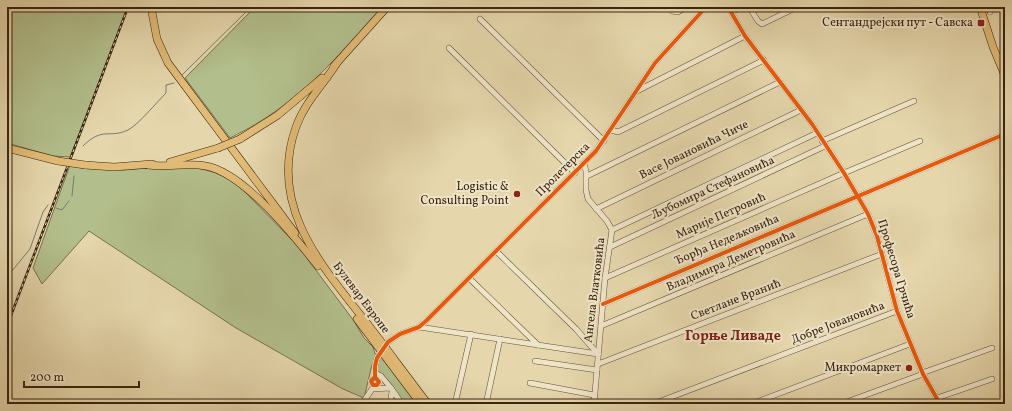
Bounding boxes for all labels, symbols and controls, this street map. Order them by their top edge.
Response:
place label: Сентандрејски пут - Савска [822,15,973,31]
marker: Сентандрејски пут - Савска [976,18,986,28]
street label: Васе Јовановића Чиче [637,116,752,183]
street label: Пролетерска [532,139,594,201]
street label: Љубомира Стефановића [649,152,777,224]
place label: Logistic & Consulting Point [420,179,509,209]
marker: Logistic & Consulting Point [512,189,522,199]
street label: Марије Петровић [674,189,768,243]
street label: Ђорђа Недељковића [672,211,782,269]
street label: Професора Грчића [873,217,919,321]
street label: Владимира Деметровића [664,226,798,296]
street label: Ангела Влатковића [581,236,609,344]
street label: Булевар Европе [329,259,393,337]
street label: Светлане Вранић [689,275,783,325]
street label: Добре Јовановића [789,298,887,348]
district label: Горње Ливаде [685,327,781,346]
place label: Микромаркет [824,360,901,376]
scale bar [24,363,139,389]
marker: Микромаркет [904,363,914,373]
text: 200 m [30,370,64,386]

